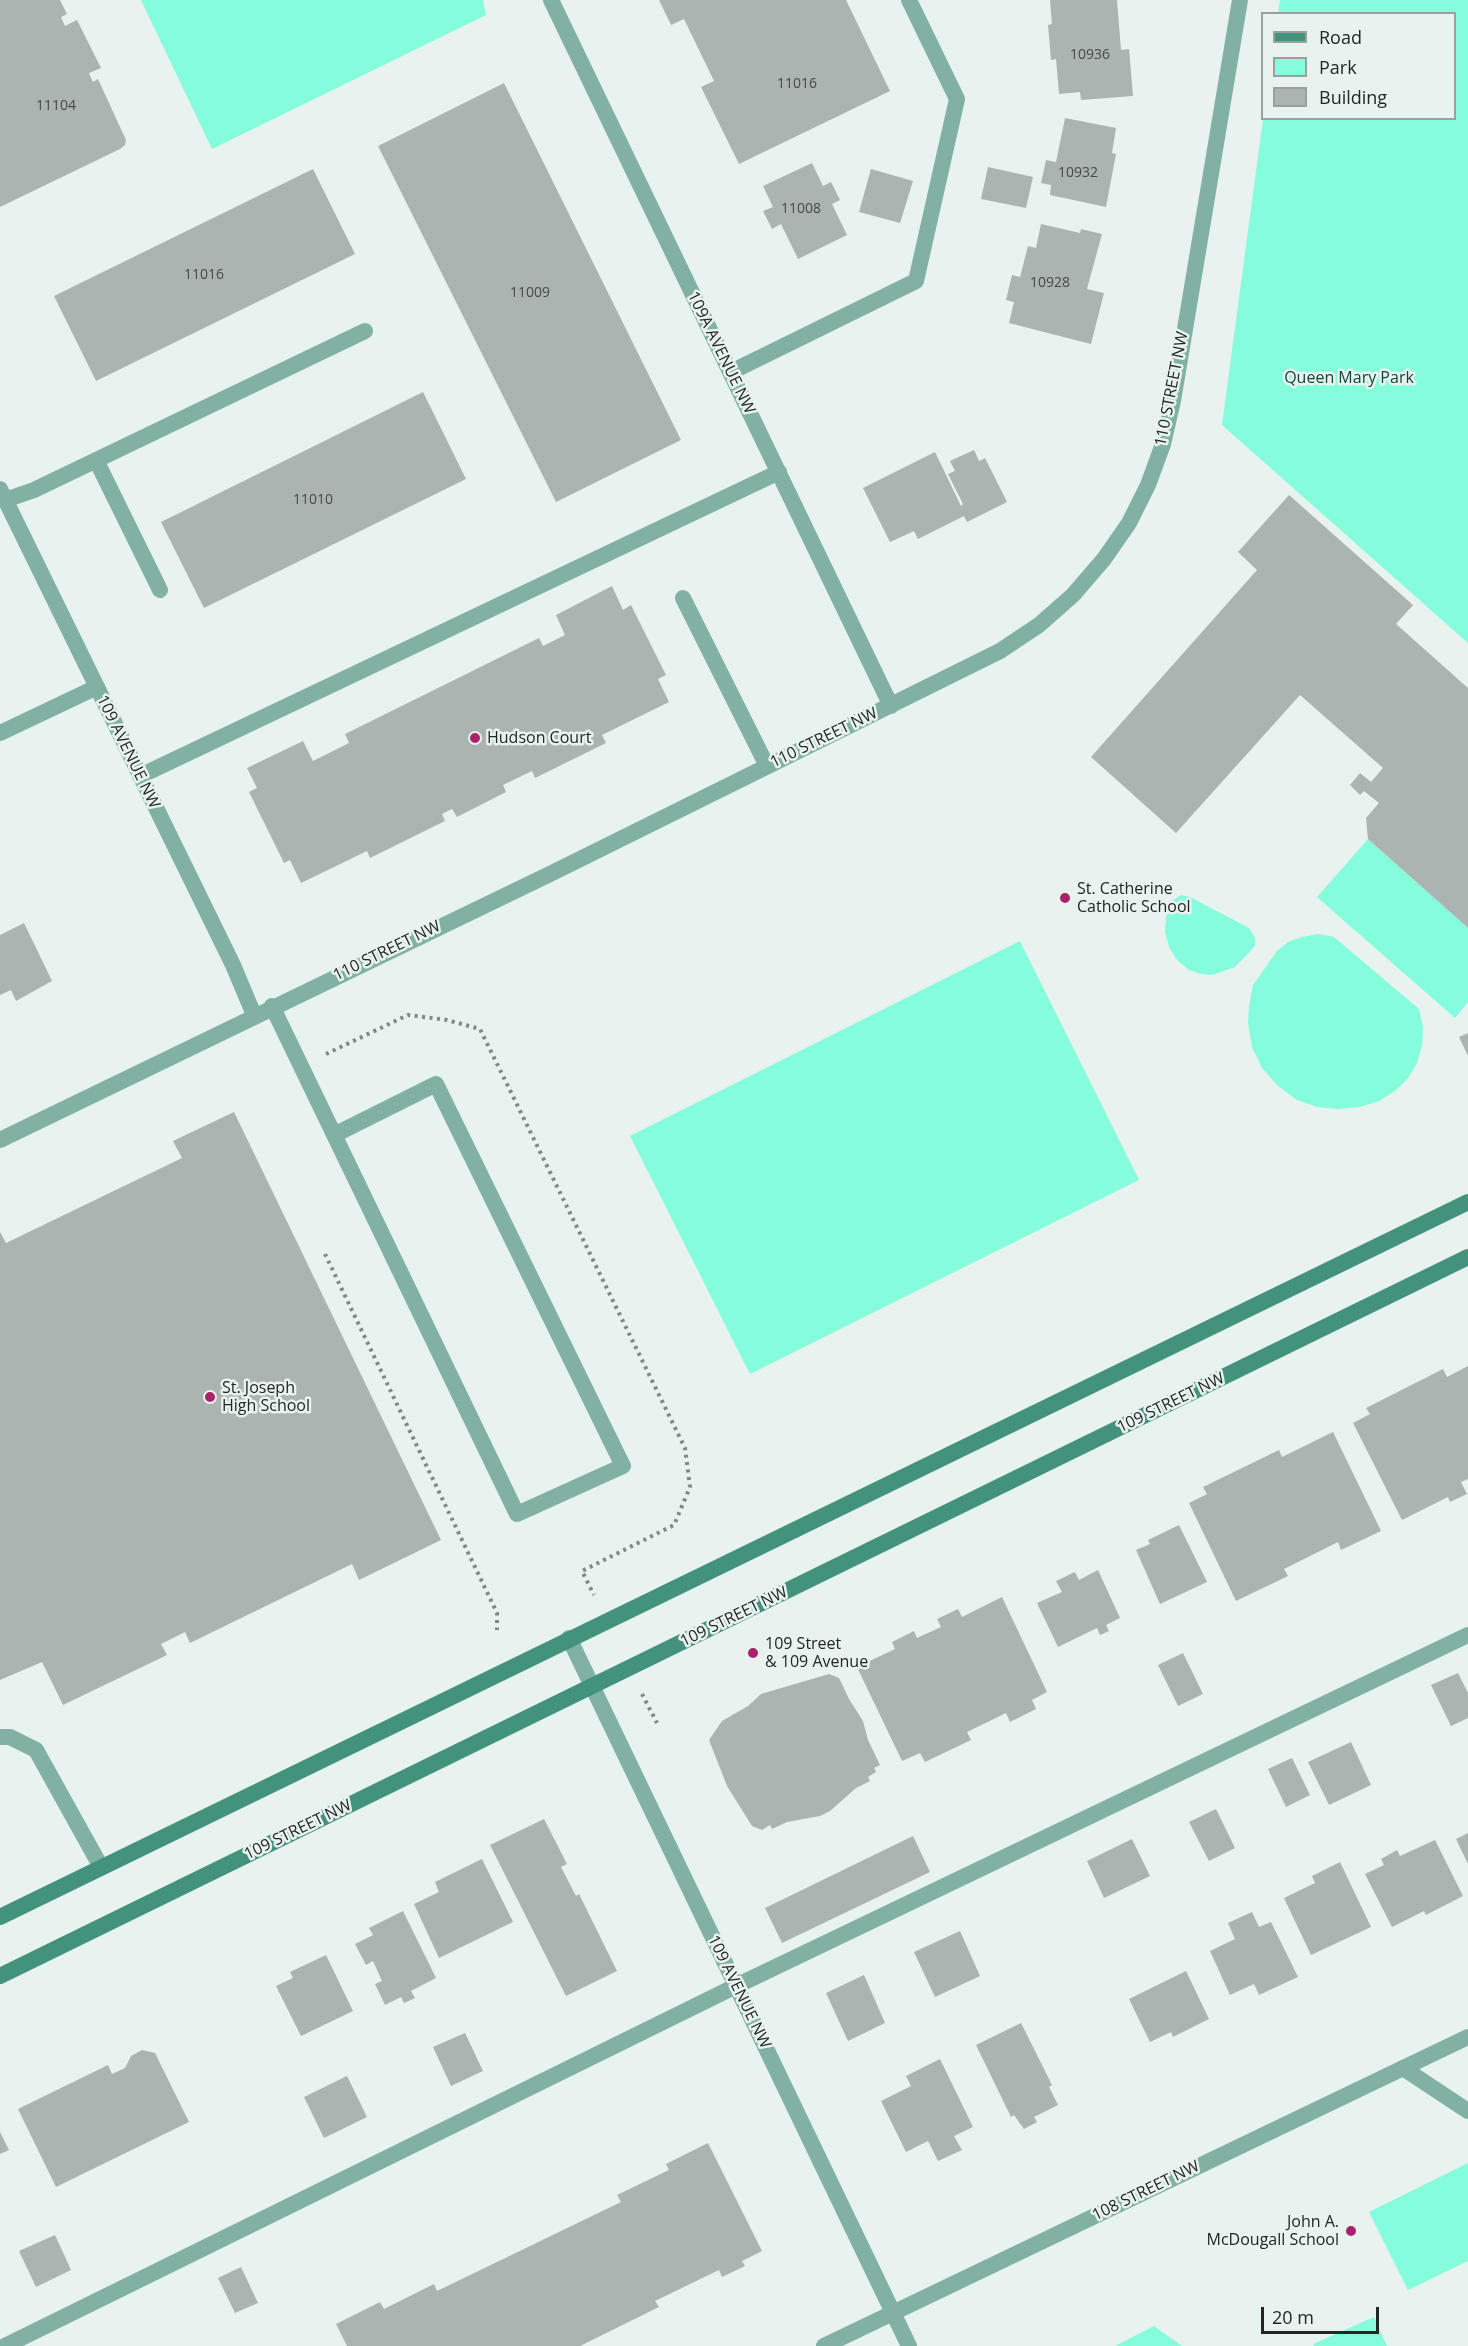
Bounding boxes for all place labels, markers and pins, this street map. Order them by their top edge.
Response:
place label: Hudson Court [487,728,591,748]
marker: Hudson Court [468,731,482,745]
place label: St. Catherine Catholic School [1077,879,1191,917]
marker: St. Catherine Catholic School [1058,891,1072,905]
place label: St. Joseph High School [222,1378,310,1416]
marker: St. Joseph High School [203,1390,217,1404]
place label: 109 Street & 109 Avenue [765,1634,868,1672]
marker: 109 Street & 109 Avenue [746,1646,760,1660]
place label: John A. McDougall School [1207,2212,1339,2250]
marker: John A. McDougall School [1344,2224,1358,2238]

